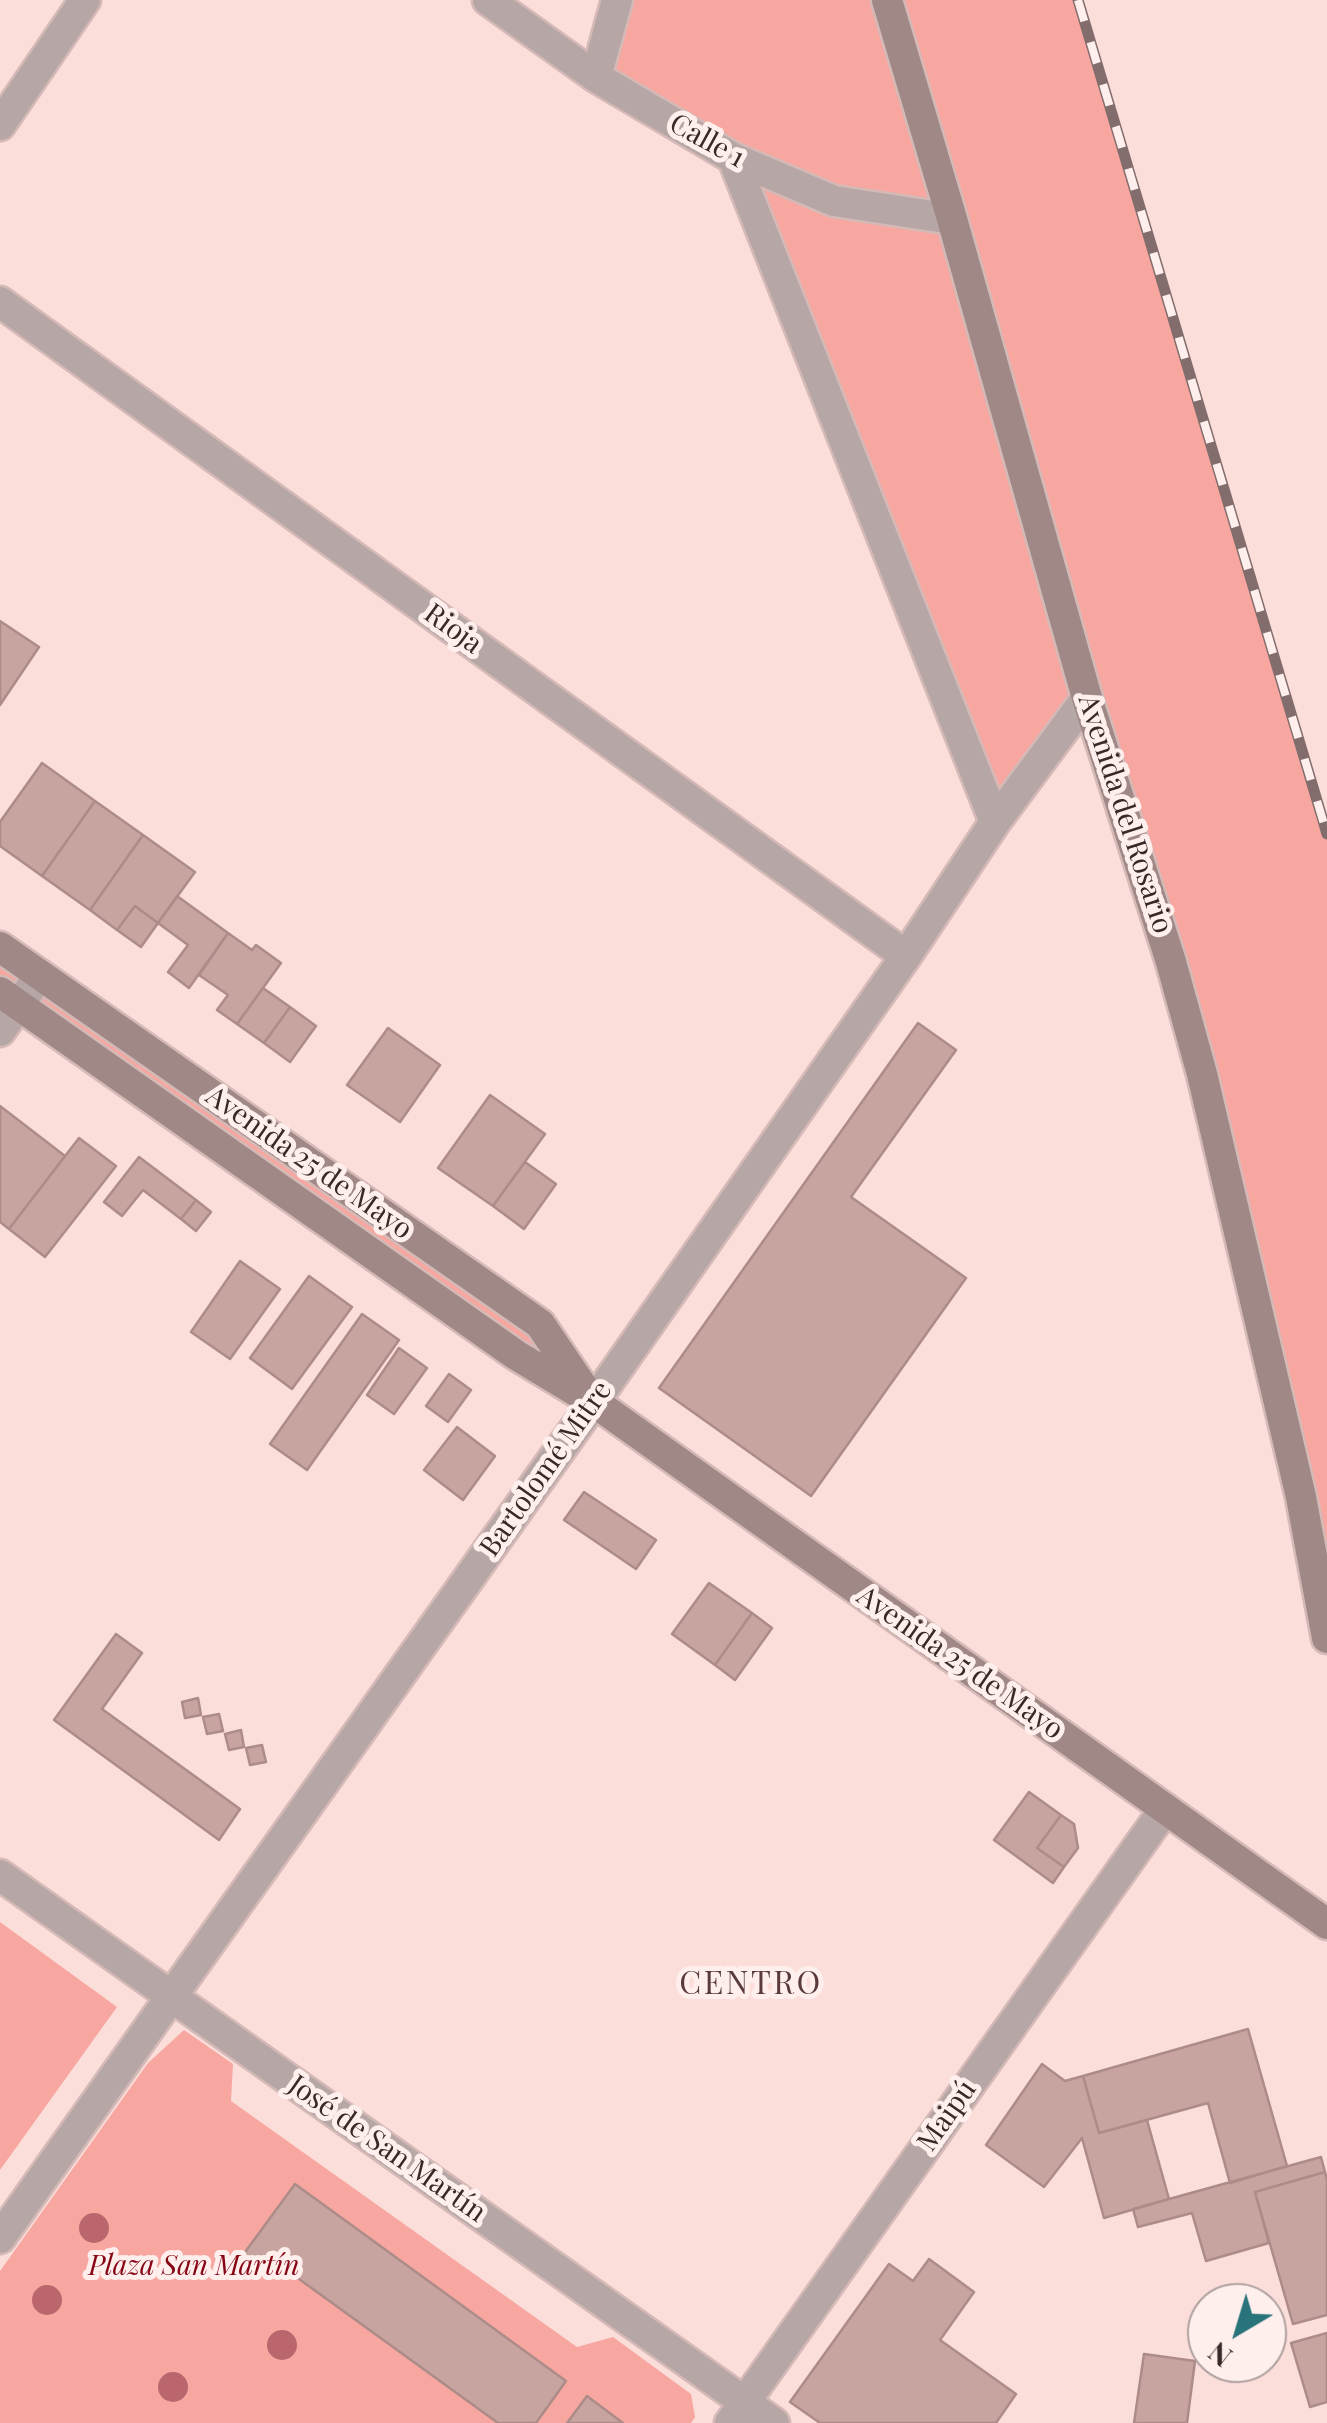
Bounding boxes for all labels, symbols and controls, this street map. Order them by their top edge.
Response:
street label: Calle 1 [664,107,750,175]
street label: Rioja [418,597,488,661]
street label: Avenida del Rosario [1071,691,1179,937]
street label: Avenida 25 de Mayo [199,1079,419,1247]
street label: Bartolomé Mitre [473,1375,619,1563]
street label: Avenida 25 de Mayo [850,1579,1070,1747]
district label: CENTRO [679,1965,823,2003]
street label: José de San Martín [282,2068,492,2230]
street label: Maipú [911,2074,983,2158]
park label: Plaza San Martín [89,2249,299,2283]
north arrow [1187,2283,1287,2383]
text: N [1200,2335,1239,2376]

